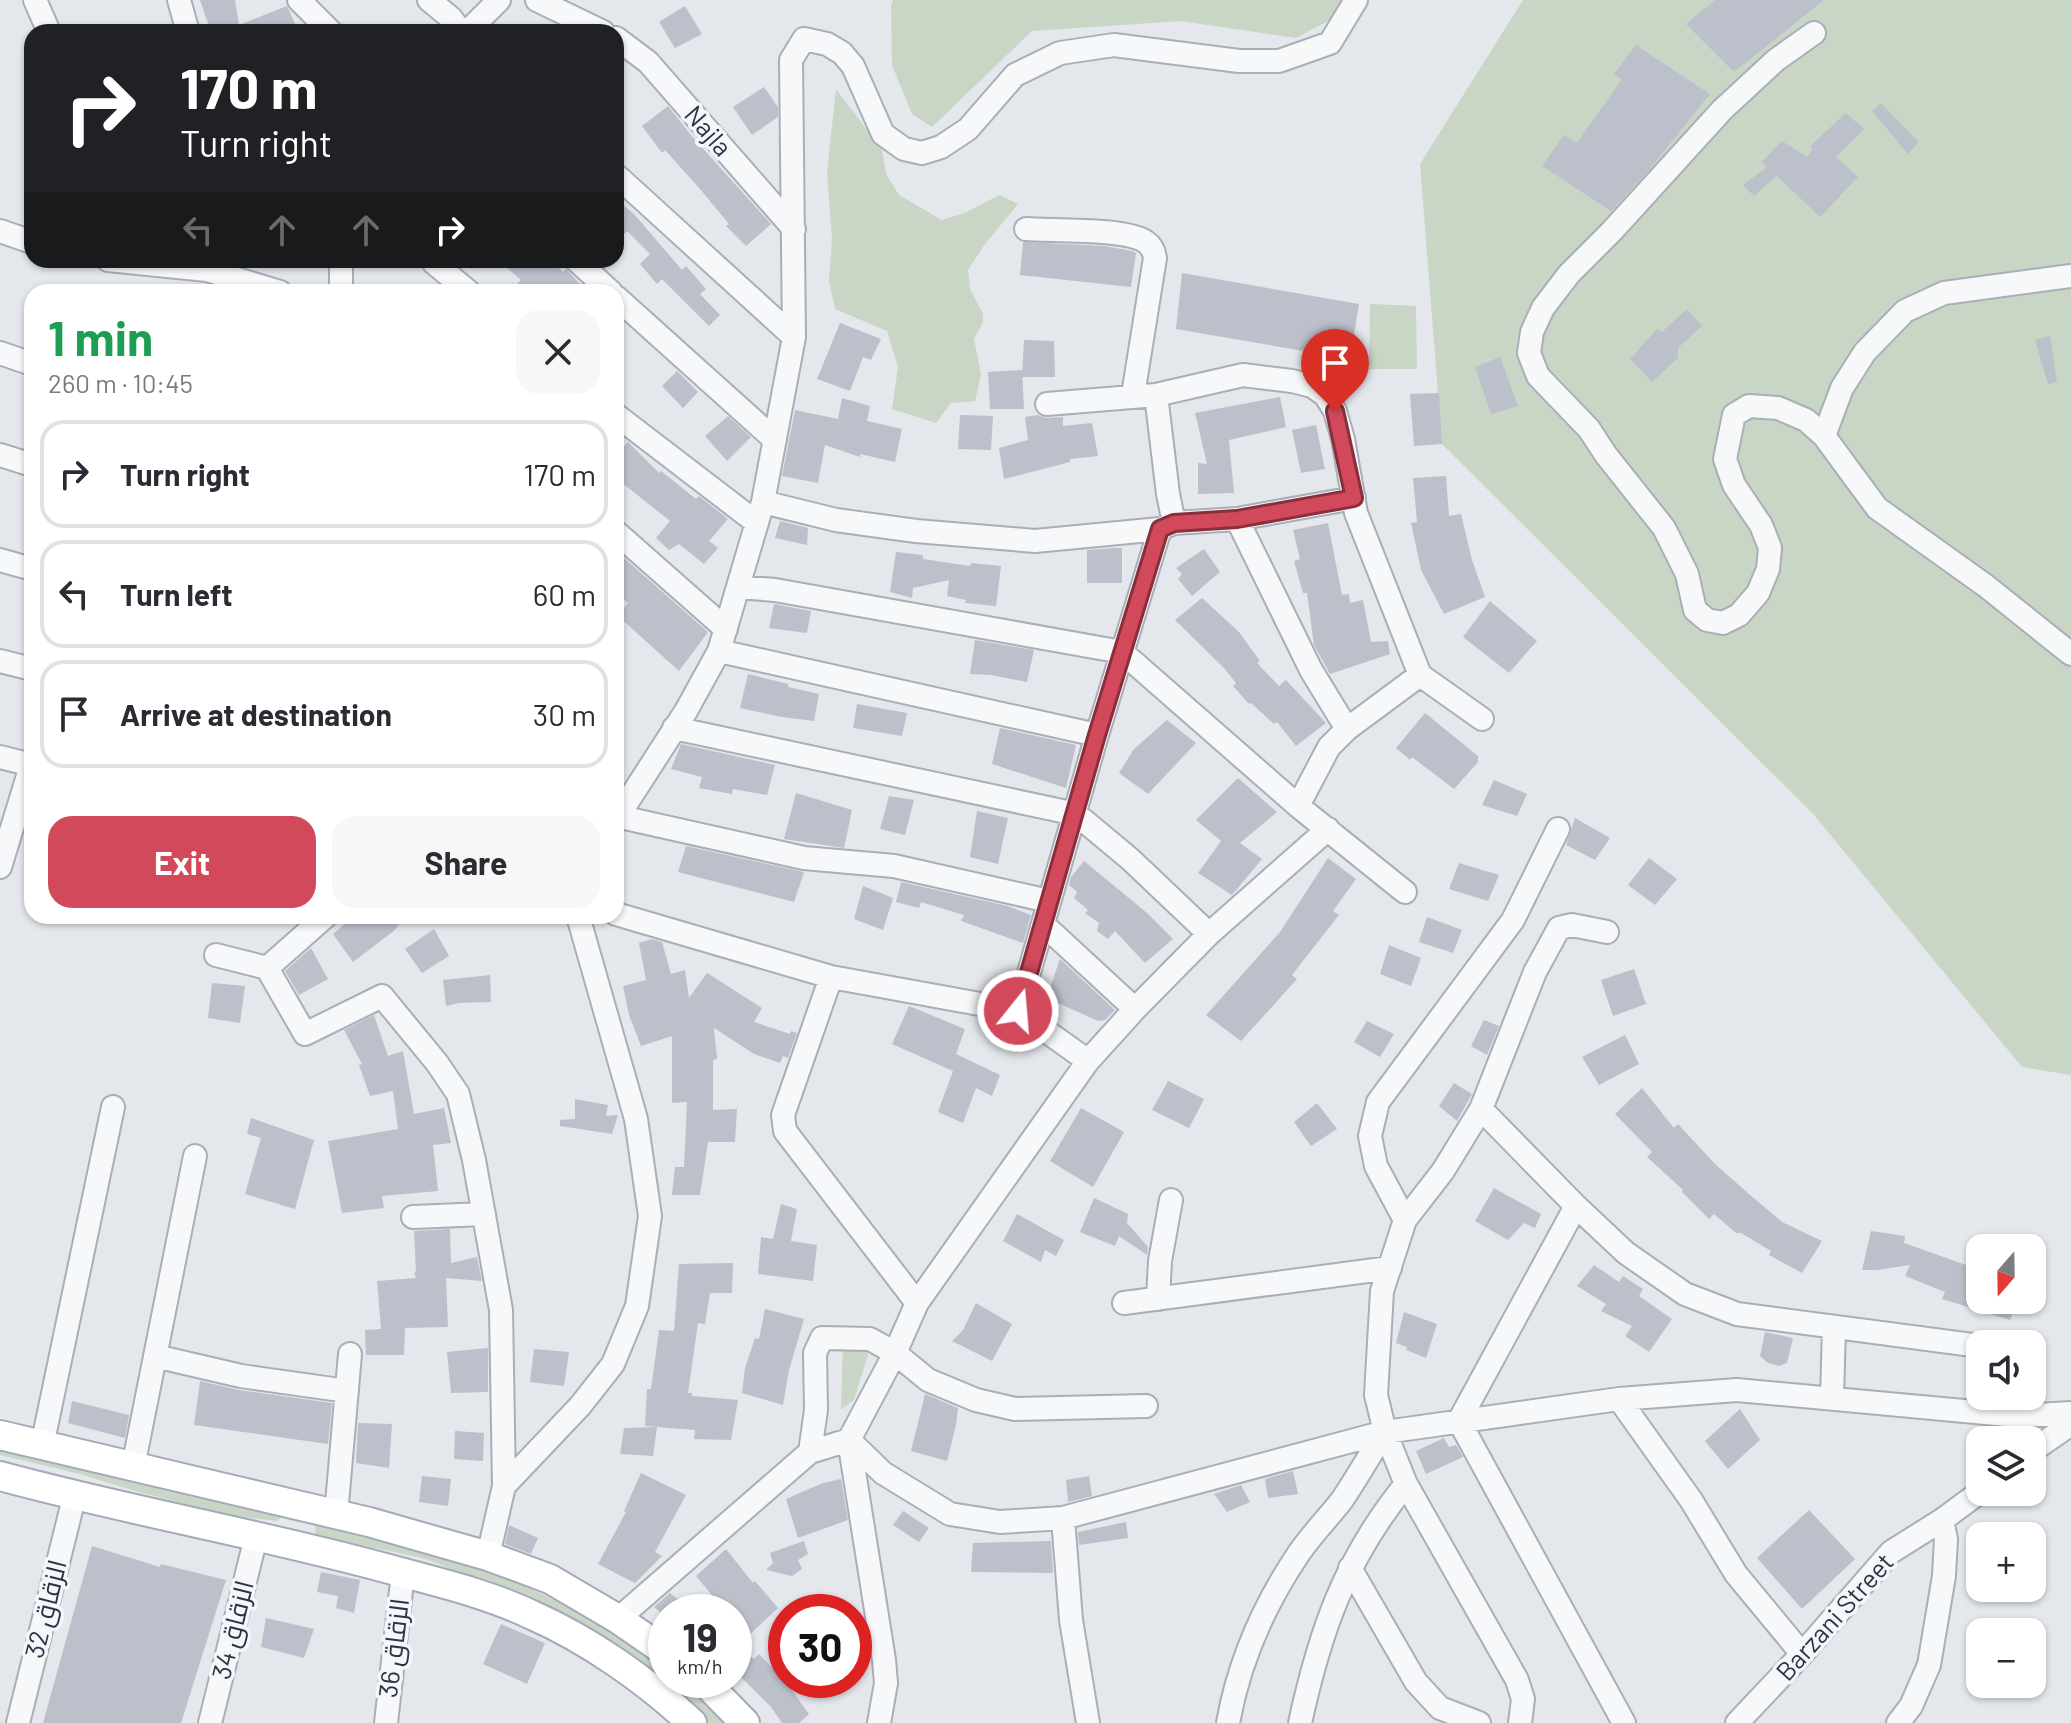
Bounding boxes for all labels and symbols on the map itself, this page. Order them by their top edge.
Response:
street label: Najla [679,99,739,162]
pin [1301,329,1369,411]
position arrow [976,969,1060,1053]
north arrow [1966,1234,2046,1314]
street label: Barzani Street [1769,1546,1899,1686]
street label: الزقاق 32 [17,1556,74,1662]
street label: الزقاق 34 [204,1577,261,1683]
speed limit sign: 30 [768,1594,872,1698]
street label: الزقاق 36 [371,1596,416,1699]

